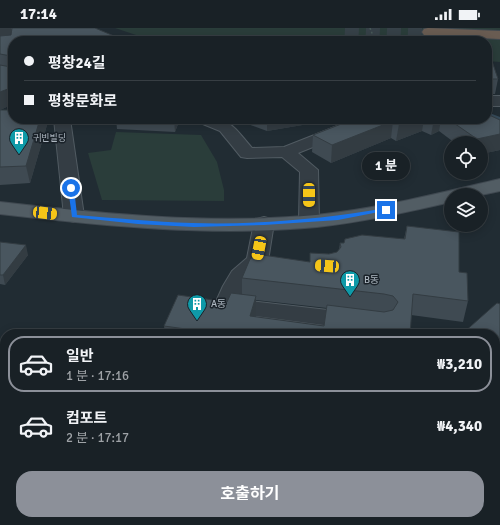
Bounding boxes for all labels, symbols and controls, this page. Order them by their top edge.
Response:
text: 17:14 [20,5,57,23]
text: 평창24길 [48,54,106,72]
text: 평창문화로 [48,92,117,110]
building icon: 귀빈빌딩 [8,127,30,155]
place label: 귀빈빌딩 [33,133,66,144]
map controls [444,136,488,232]
button: locate [444,136,488,180]
callout: 1 분 [362,152,410,180]
text: 1 분 [375,158,397,174]
route start [62,179,80,197]
car [303,183,315,207]
button: layers [444,188,488,232]
route end [377,201,395,219]
car [32,206,58,220]
car [251,235,267,261]
car [315,259,339,273]
building icon: B동 [339,269,361,297]
place label: B동 [364,274,379,286]
building icon: A동 [186,293,208,321]
place label: A동 [211,298,226,310]
icon: car [18,346,54,382]
text: 일반 [66,347,94,365]
text: ₩3,210 [437,355,482,373]
text: 1 분 · 17:16 [66,368,129,384]
icon: car [18,408,54,444]
text: 컴포트 [66,409,107,427]
text: ₩4,340 [437,417,482,435]
text: 2 분 · 17:17 [66,430,129,446]
button: 호출하기 [16,471,484,517]

